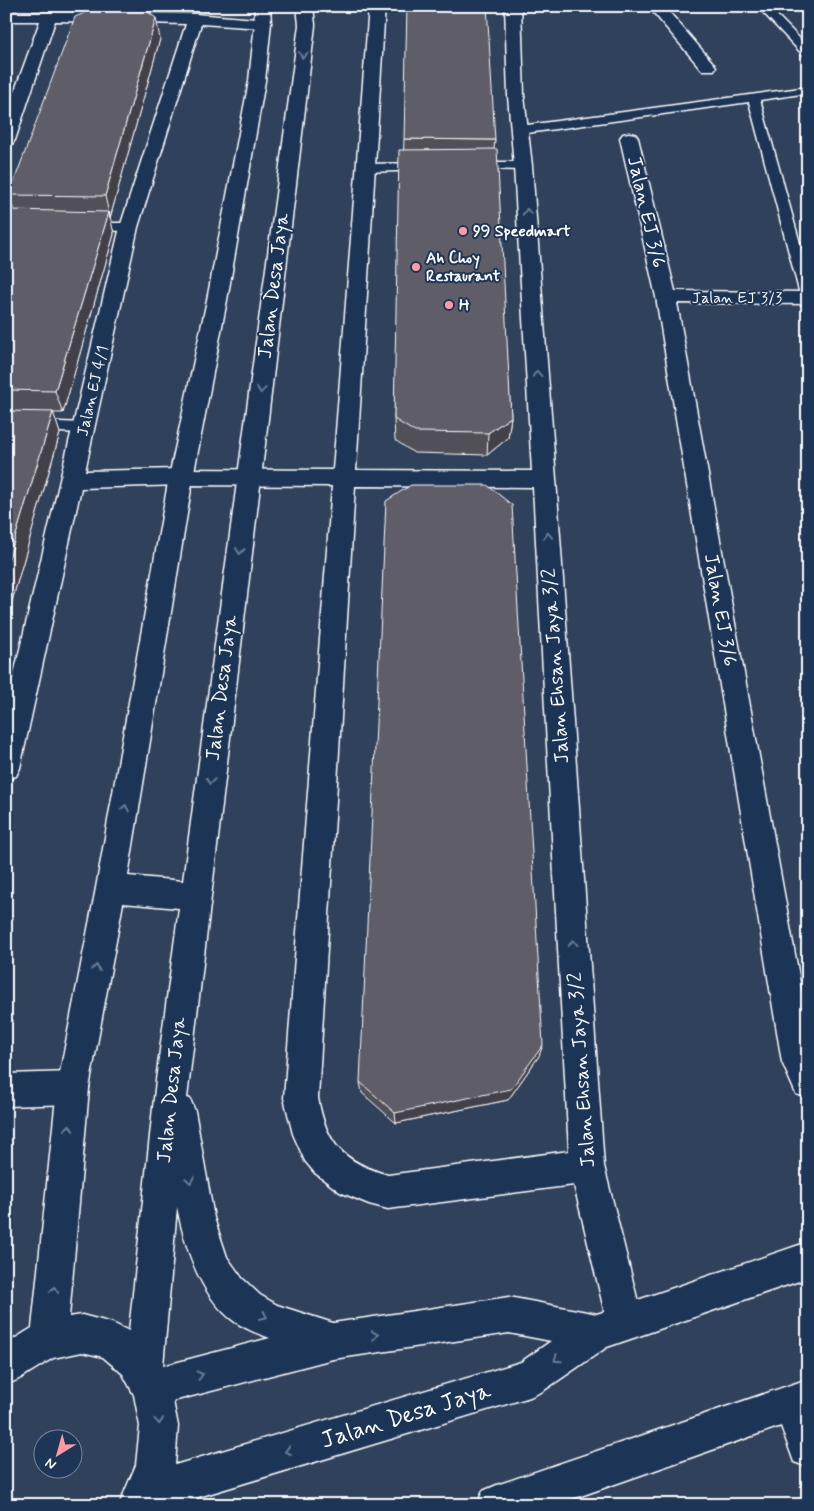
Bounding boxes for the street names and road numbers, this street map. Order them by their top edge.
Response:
street label: Jalan EJ 3/6 [620,153,672,271]
street label: Jalan Desa Jaya [252,211,296,360]
street label: Jalan EJ 3/3 [692,288,782,309]
street label: Jalan EJ 4/1 [72,344,114,438]
street label: Jalan EJ 3/6 [697,551,743,669]
street label: Jalan Ehsan Jaya 3/2 [536,567,576,765]
street label: Jalan Desa Jaya [200,613,244,762]
street label: Jalan Ehsan Jaya 3/2 [562,971,602,1169]
street label: Jalan Desa Jaya [151,1015,193,1164]
street label: Jalan Desa Jaya [317,1375,495,1457]

